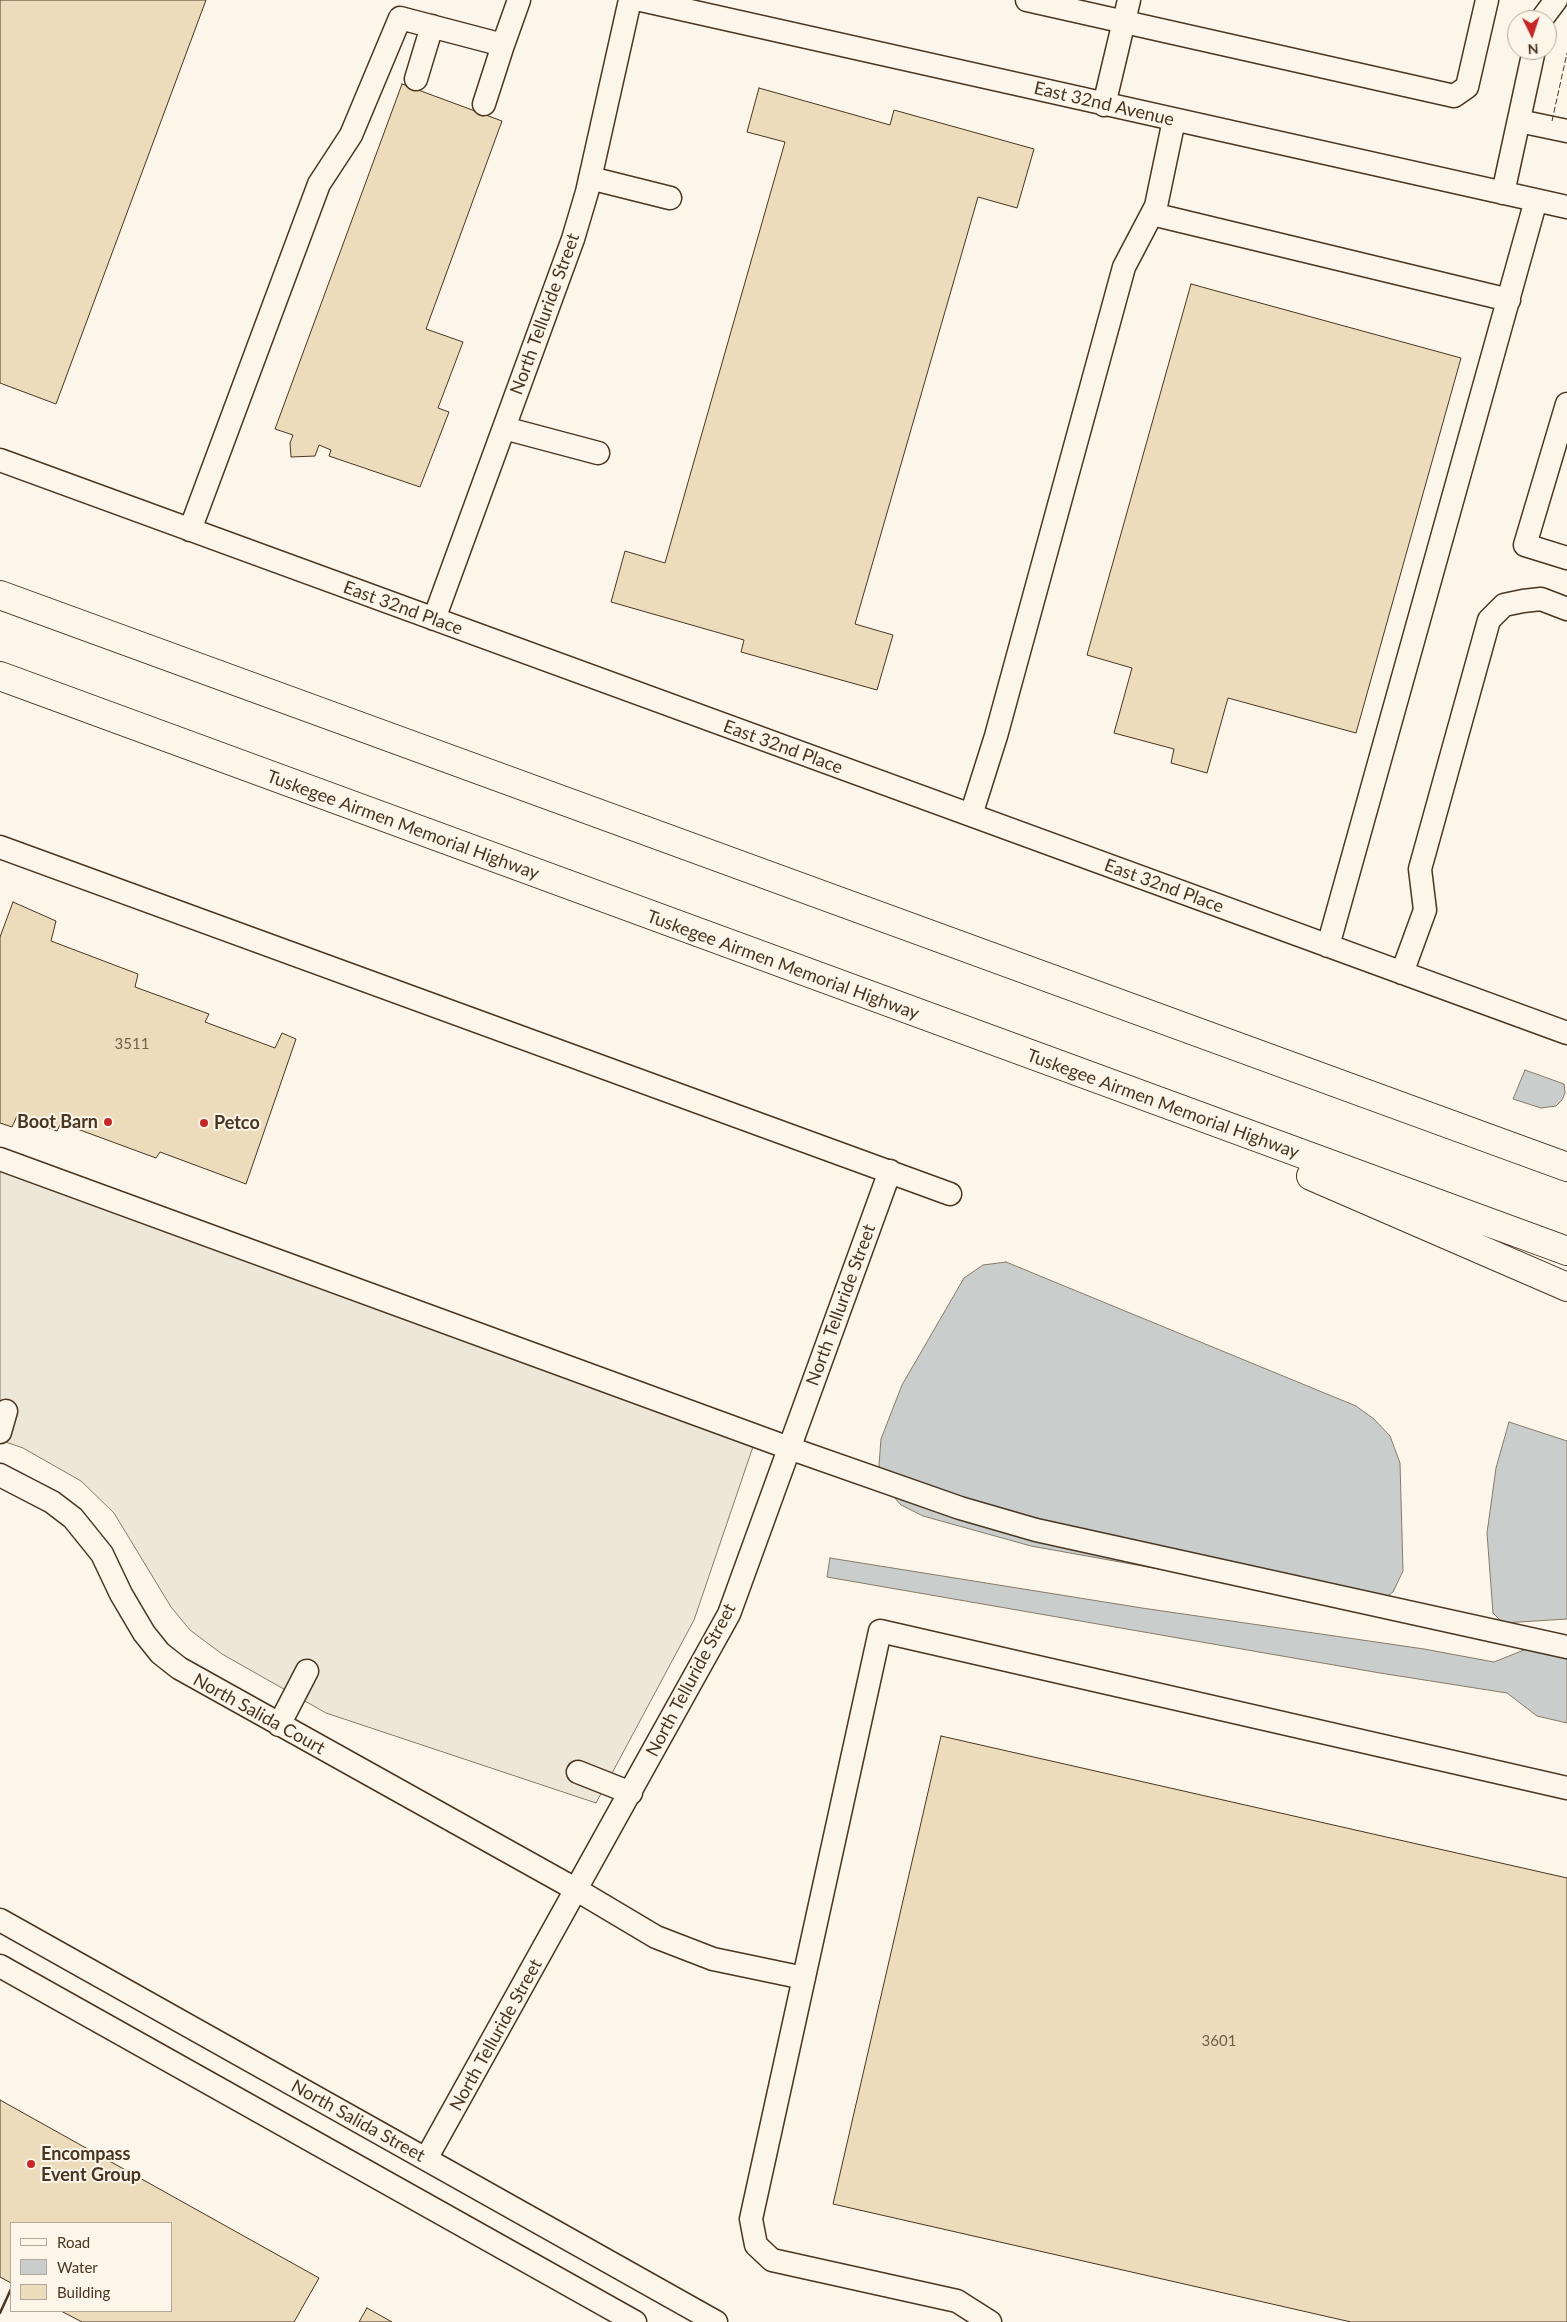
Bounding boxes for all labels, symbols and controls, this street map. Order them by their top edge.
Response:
north arrow [1507,10,1557,60]
text: N [1527,41,1539,58]
street label: East 32nd Avenue [1032,77,1176,131]
street label: North Telluride Street [506,230,584,398]
street label: East 32nd Place [340,576,466,640]
street label: East 32nd Place [720,715,846,779]
street label: Tuskegee Airmen Memorial Highway [264,766,542,884]
street label: East 32nd Place [1101,854,1227,918]
street label: Tuskegee Airmen Memorial Highway [644,906,922,1024]
house number: 3511 [115,1035,149,1053]
street label: Tuskegee Airmen Memorial Highway [1024,1045,1302,1163]
place label: Boot Barn [17,1111,98,1133]
place label: Petco [214,1112,260,1134]
marker: Boot Barn [102,1116,114,1128]
marker: Petco [198,1117,210,1129]
street label: North Telluride Street [802,1221,880,1389]
street label: North Telluride Street [641,1600,741,1760]
street label: North Salida Court [189,1669,329,1759]
street label: North Telluride Street [445,1955,547,2115]
house number: 3601 [1202,2032,1236,2050]
street label: North Salida Street [287,2075,429,2167]
place label: Encompass Event Group [41,2143,141,2186]
marker: Encompass Event Group [25,2158,37,2170]
legend [10,2222,172,2312]
text: Road [57,2233,90,2251]
text: Water [57,2258,98,2276]
text: Building [57,2283,110,2301]

